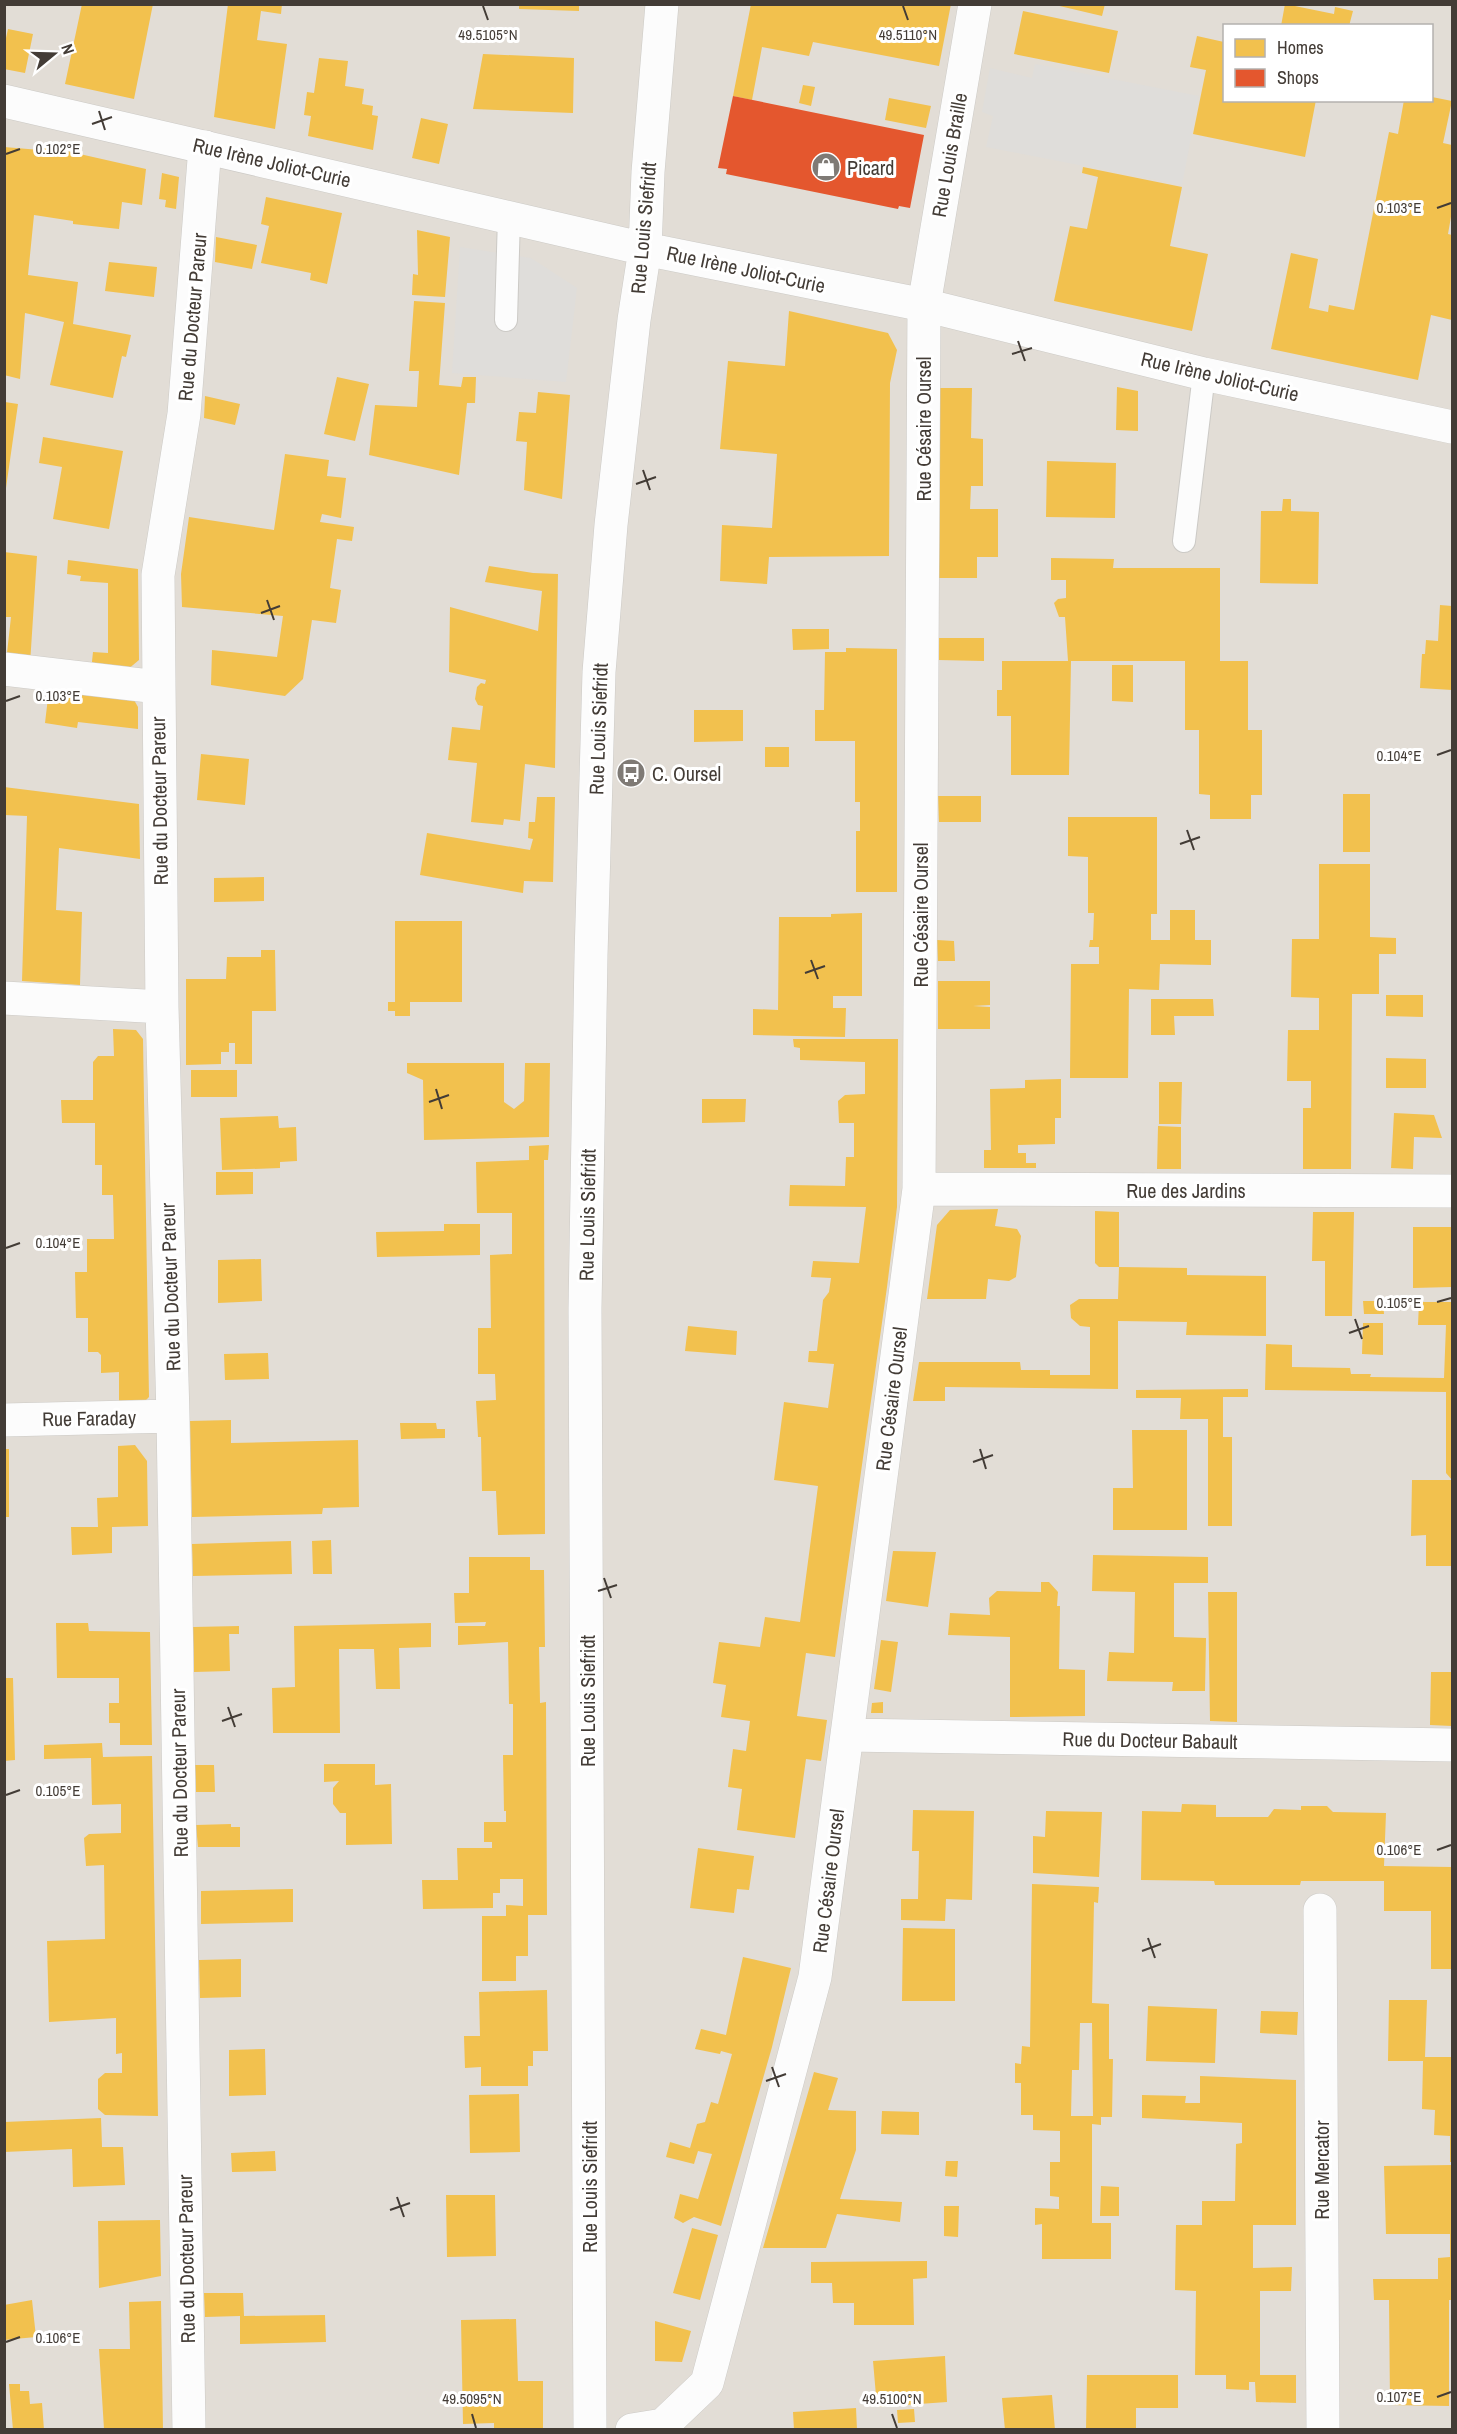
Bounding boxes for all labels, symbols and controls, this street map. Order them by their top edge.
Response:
north arrow [24,24,84,84]
text: 49.5105°N [458,24,518,45]
text: 49.5110°N [879,24,937,45]
legend [1223,24,1433,102]
text: Homes [1277,35,1324,60]
text: N [56,41,80,57]
text: Shops [1277,65,1319,90]
street label: Rue Louis Braille [925,91,973,219]
street label: Rue Irène Joliot-Curie [190,131,354,193]
text: 0.102°E [36,138,81,159]
shop icon: Picard [810,151,842,183]
place label: Picard [847,154,894,181]
street label: Rue Louis Siefridt [624,161,662,295]
text: 0.103°E [1377,197,1422,218]
street label: Rue du Docteur Pareur [171,231,213,402]
street label: Rue Irène Joliot-Curie [664,239,828,299]
street label: Rue Irène Joliot-Curie [1138,345,1302,407]
street label: Rue Césaire Oursel [910,357,937,501]
street label: Rue Louis Siefridt [582,662,614,796]
text: 0.103°E [36,685,81,706]
street label: Rue du Docteur Pareur [144,716,174,886]
text: 0.104°E [1377,745,1422,766]
bus stop icon: C. Oursel [615,757,647,789]
place label: C. Oursel [652,760,721,787]
street label: Rue Césaire Oursel [907,843,934,987]
street label: Rue Louis Siefridt [572,1148,602,1281]
street label: Rue des Jardins [1126,1177,1246,1204]
street label: Rue du Docteur Pareur [154,1202,186,1372]
text: 0.104°E [36,1232,81,1253]
text: 0.105°E [1377,1292,1422,1313]
street label: Rue Césaire Oursel [869,1325,913,1473]
street label: Rue Faraday [42,1404,137,1432]
street label: Rue Louis Siefridt [574,1634,601,1767]
street label: Rue du Docteur Pareur [164,1688,194,1858]
street label: Rue du Docteur Babault [1062,1725,1238,1755]
text: 0.105°E [36,1780,81,1801]
street label: Rue Césaire Oursel [806,1807,850,1955]
text: 0.106°E [1377,1839,1422,1860]
street label: Rue Louis Siefridt [576,2120,603,2253]
street label: Rue Mercator [1308,2120,1335,2220]
street label: Rue du Docteur Pareur [171,2174,201,2344]
text: 0.106°E [36,2327,81,2348]
text: 0.107°E [1377,2386,1422,2407]
text: 49.5095°N [442,2388,502,2409]
text: 49.5100°N [862,2388,922,2409]

